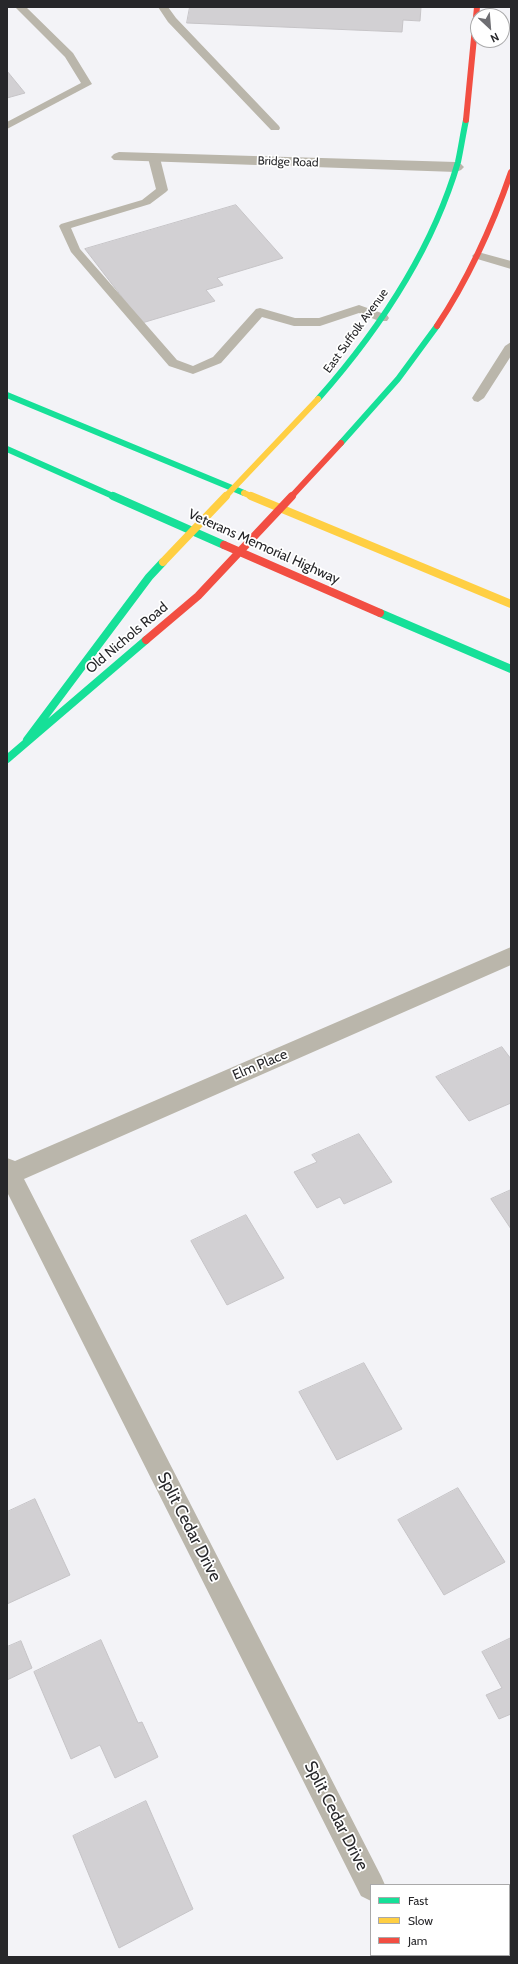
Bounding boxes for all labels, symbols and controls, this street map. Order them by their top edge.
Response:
north arrow [470,8,510,48]
text: N [488,30,501,46]
street label: Bridge Road [257,154,319,170]
street label: East Suffolk Avenue [321,286,391,376]
street label: Veterans Memorial Highway [186,506,342,588]
street label: Old Nichols Road [83,599,171,677]
street label: Elm Place [230,1046,290,1084]
street label: Split Cedar Drive [153,1469,225,1585]
street label: Split Cedar Drive [300,1758,372,1874]
legend [370,1884,510,1956]
text: Fast [408,1893,428,1908]
text: Slow [408,1913,433,1928]
text: Jam [408,1933,427,1948]

